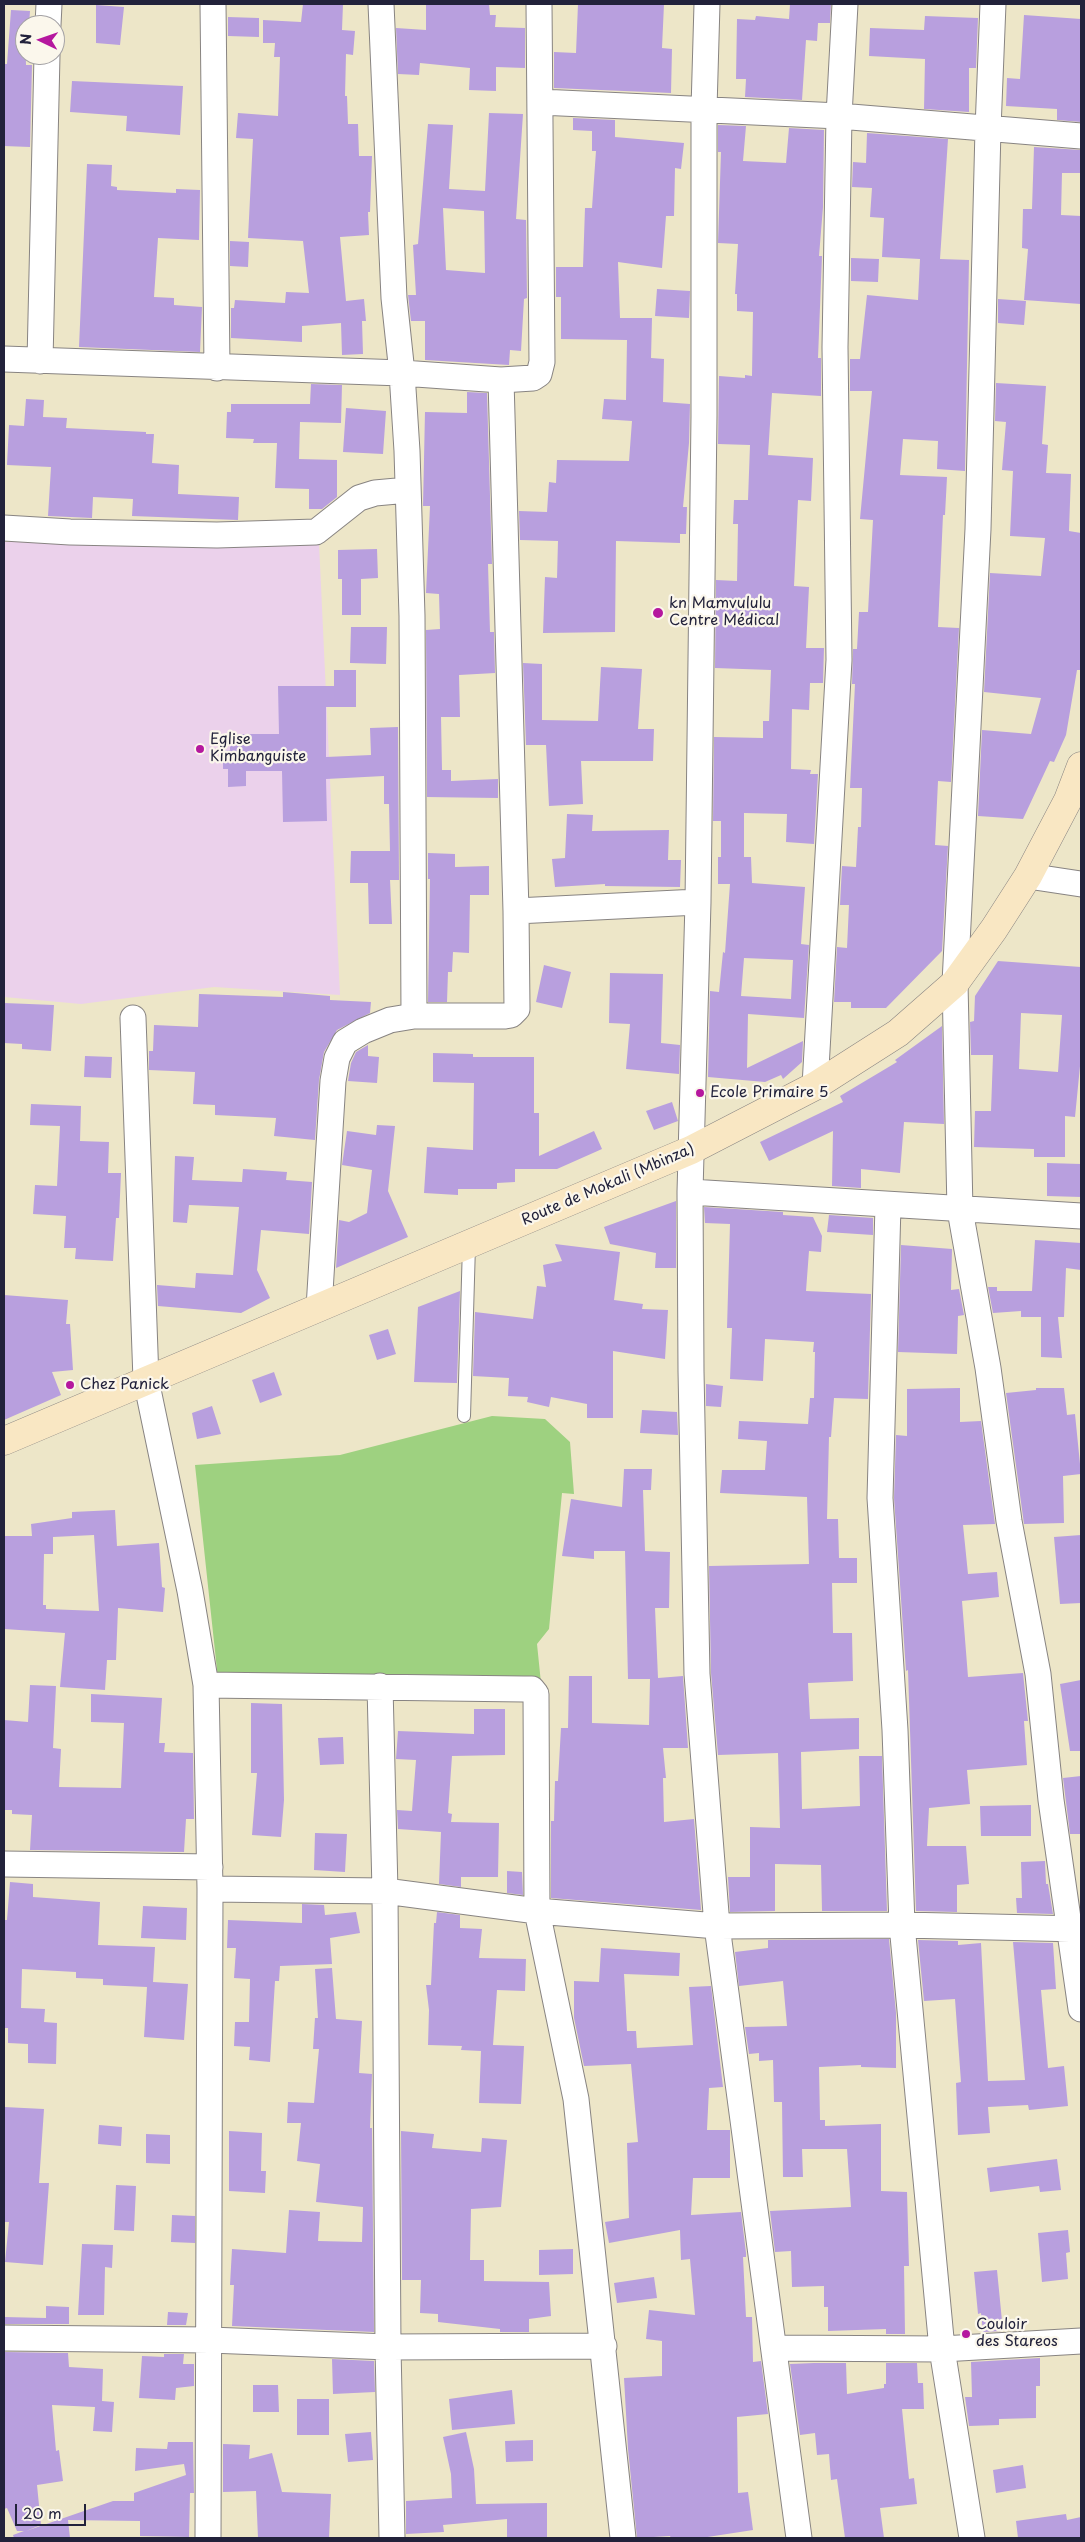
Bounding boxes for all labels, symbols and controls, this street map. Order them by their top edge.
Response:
north arrow [15,15,65,65]
text: N [15,33,36,45]
place label: kn Mamvululu Centre Médical [669,595,779,630]
marker: kn Mamvululu Centre Médical [651,606,665,620]
place label: Eglise Kimbanguiste [210,731,306,766]
marker: Eglise Kimbanguiste [194,743,206,755]
place label: Ecole Primaire 5 [710,1084,828,1102]
marker: Ecole Primaire 5 [694,1087,706,1099]
street label: Route de Mokali (Mbinza) [519,1140,697,1230]
place label: Chez Panick [80,1376,169,1394]
marker: Chez Panick [64,1379,76,1391]
place label: Couloir des Stareos [976,2316,1058,2351]
marker: Couloir des Stareos [960,2328,972,2340]
scale bar [18,2494,89,2526]
text: 20 m [23,2501,62,2524]

